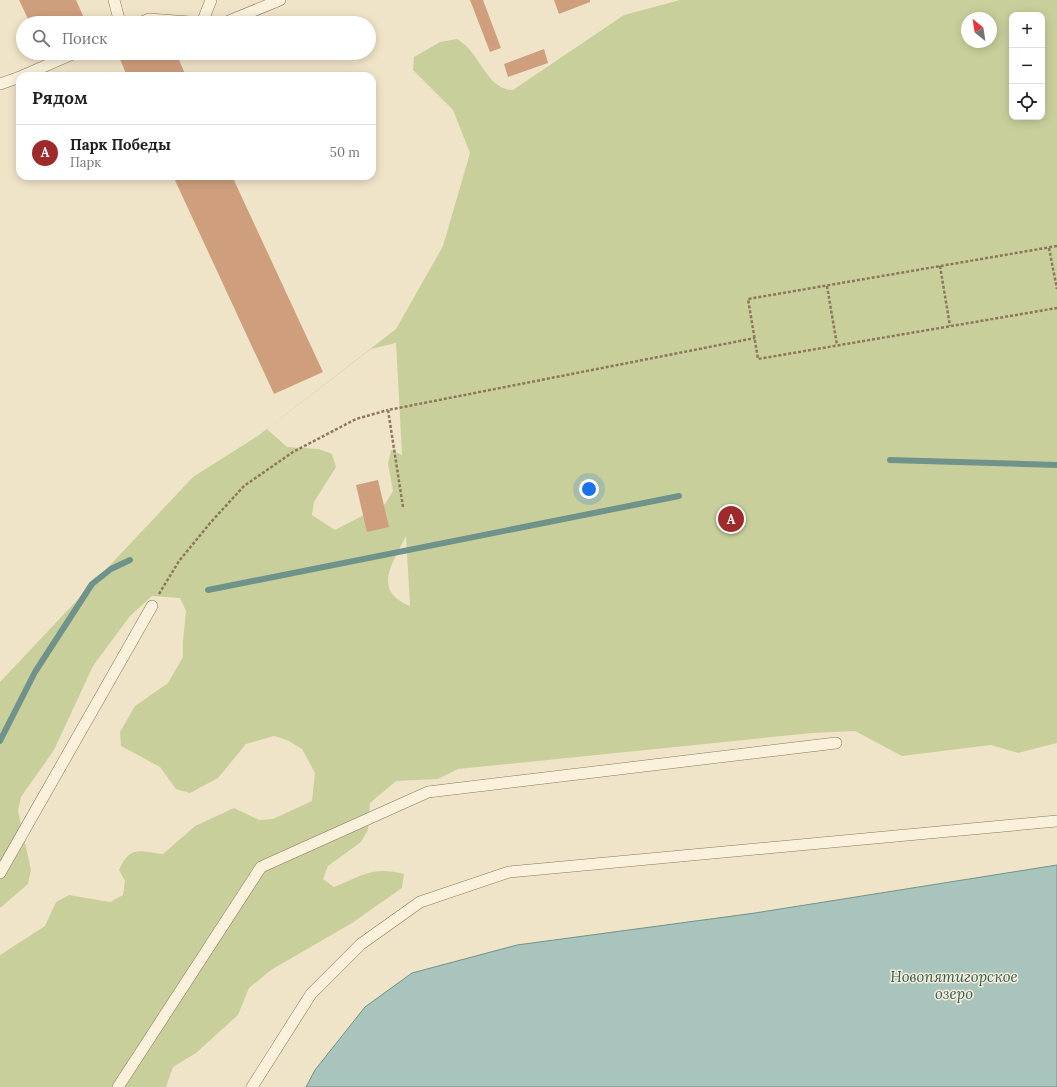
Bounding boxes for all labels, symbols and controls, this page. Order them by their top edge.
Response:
north arrow [961,12,997,48]
map controls [1009,12,1045,120]
button: + [1009,12,1045,48]
search box [16,16,376,60]
icon: search [30,27,52,49]
text: Поиск [62,29,107,48]
button: − [1009,48,1045,84]
button: locate [1009,84,1045,120]
text: Рядом [32,87,88,109]
text: Парк Победы [70,135,171,154]
text: A [41,144,49,161]
text: 50 m [330,144,360,161]
text: Парк [70,154,101,171]
your location [579,479,599,499]
pin: A [718,504,744,534]
water label: Новопятигорское озеро [890,967,1018,1003]

